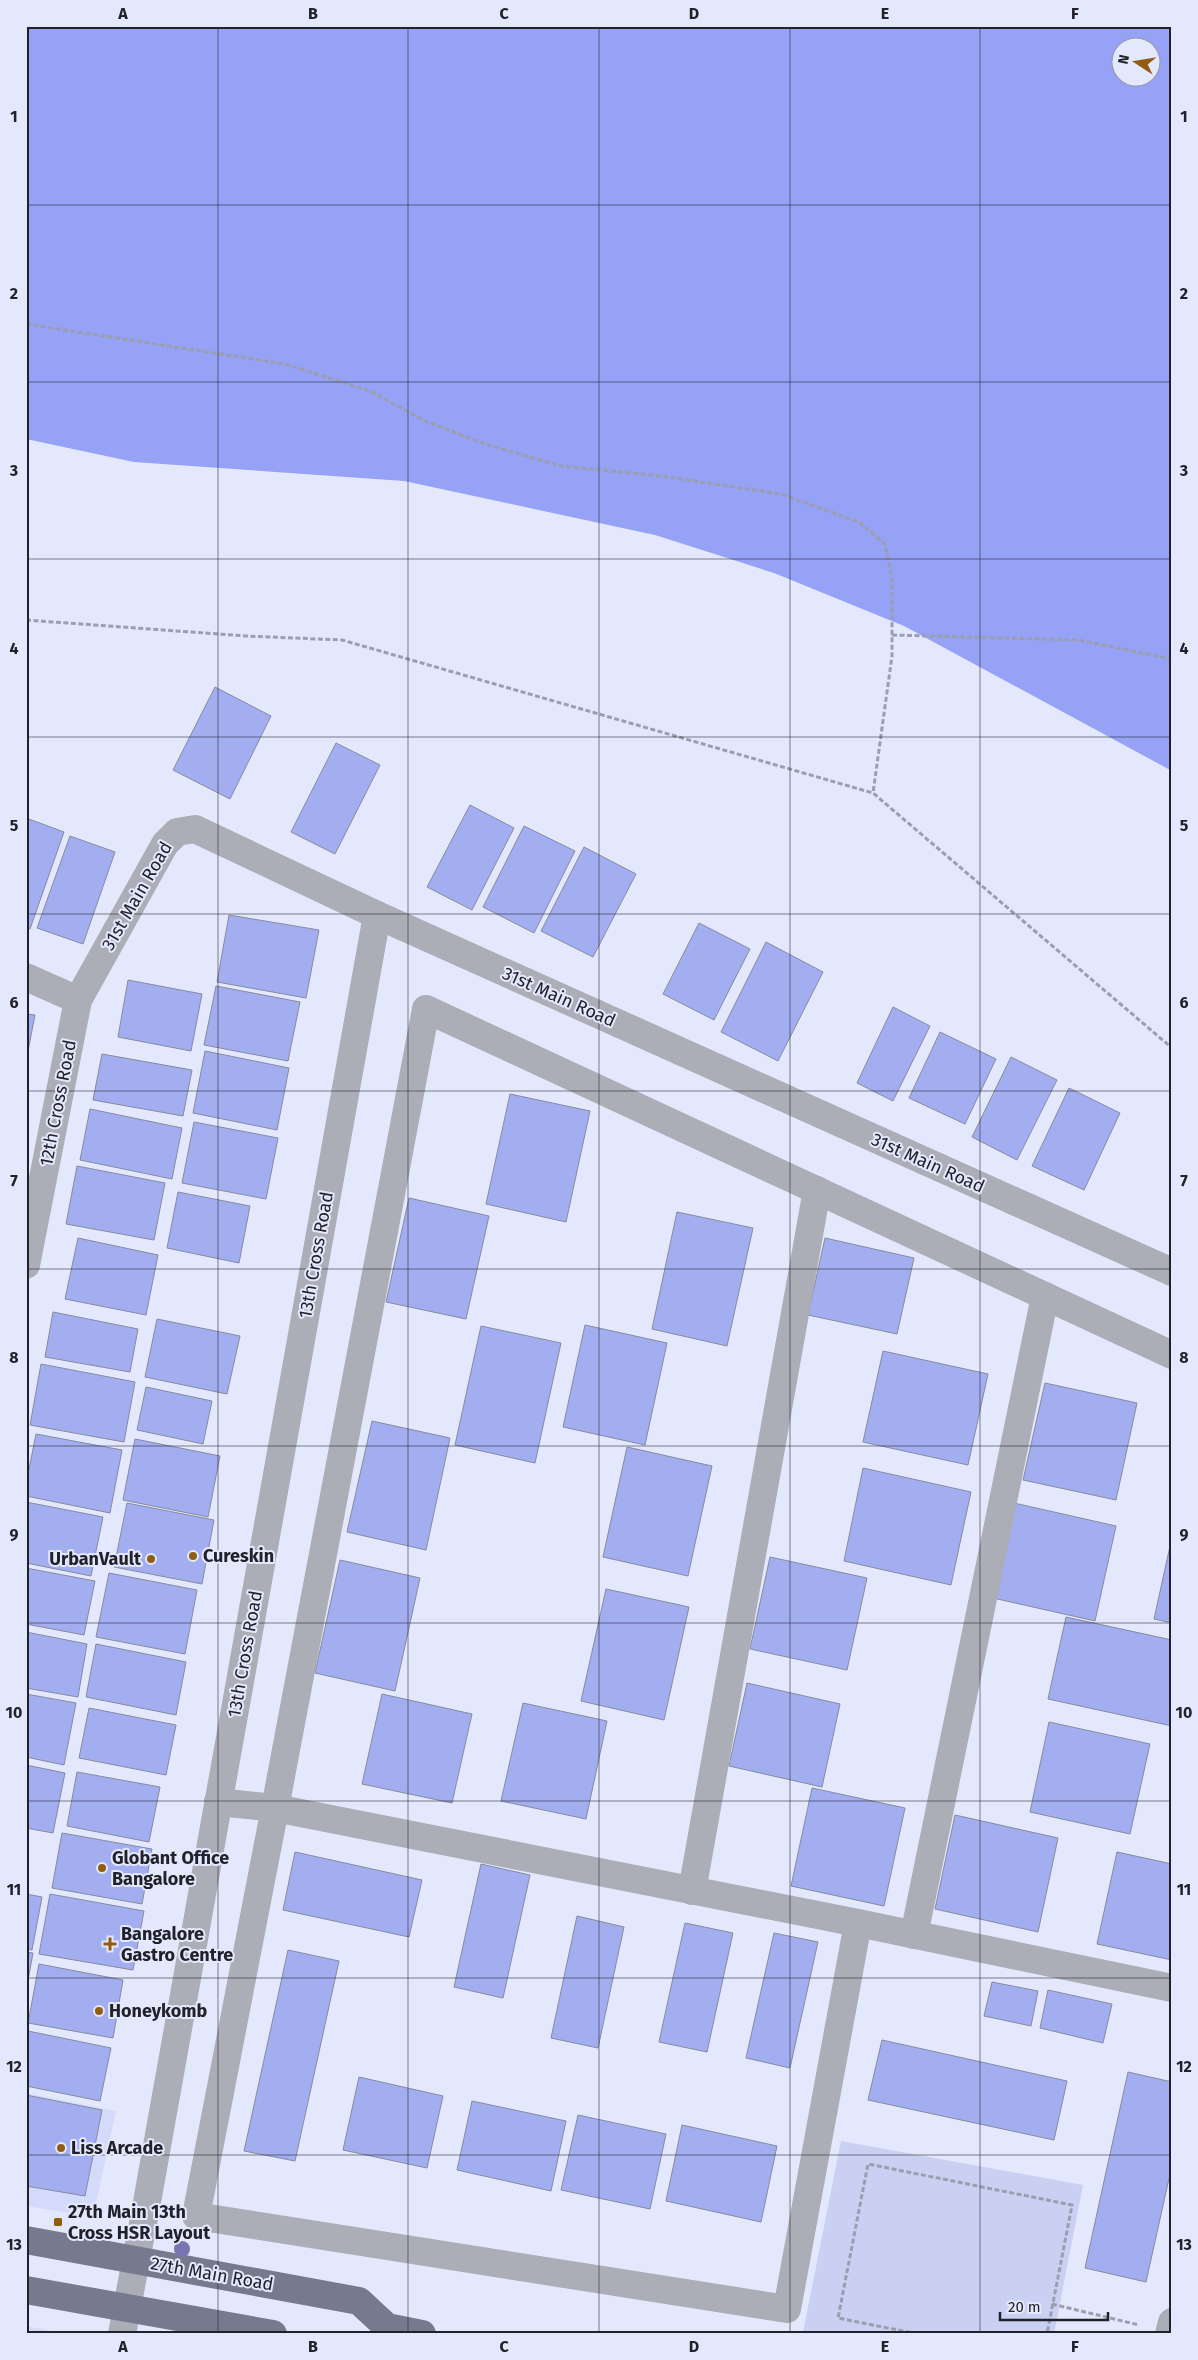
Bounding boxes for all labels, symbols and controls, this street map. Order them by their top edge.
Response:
text: A [117,4,128,23]
text: B [308,4,318,23]
text: C [499,4,509,23]
text: D [689,4,699,23]
text: E [881,4,889,23]
text: F [1071,4,1079,23]
north arrow [1110,38,1160,88]
text: N [1114,53,1133,66]
text: 1 [10,107,18,126]
text: 1 [1180,107,1188,126]
text: 2 [10,284,18,303]
text: 2 [1180,284,1188,303]
text: 3 [9,461,18,480]
text: 3 [1179,461,1188,480]
text: 4 [9,639,19,658]
text: 4 [1179,639,1189,658]
text: 5 [10,816,19,835]
text: 5 [1180,816,1189,835]
street label: 31st Main Road [97,838,177,954]
street label: 31st Main Road [499,962,619,1032]
text: 6 [9,993,19,1012]
text: 6 [1179,993,1189,1012]
street label: 12th Cross Road [35,1038,81,1168]
street label: 31st Main Road [868,1128,988,1198]
text: 7 [10,1171,18,1190]
text: 7 [1180,1171,1188,1190]
street label: 13th Cross Road [294,1190,338,1320]
text: 8 [9,1348,19,1367]
text: 8 [1179,1348,1189,1367]
text: 9 [10,1525,19,1544]
text: 9 [1180,1525,1189,1544]
place label: Cureskin [203,1545,274,1567]
place label: UrbanVault [49,1548,142,1570]
marker: Cureskin [187,1550,199,1562]
marker: UrbanVault [145,1553,157,1565]
street label: 13th Cross Road [223,1589,267,1719]
text: 10 [6,1703,22,1722]
text: 10 [1176,1703,1192,1722]
place label: Globant Office Bangalore [112,1847,229,1890]
marker: Globant Office Bangalore [96,1862,108,1874]
text: 11 [7,1880,21,1899]
text: 11 [1177,1880,1191,1899]
place label: Bangalore Gastro Centre [121,1923,233,1966]
marker: Bangalore Gastro Centre [103,1937,117,1951]
place label: Honeykomb [109,2000,207,2022]
marker: Honeykomb [93,2005,105,2017]
text: 12 [6,2057,22,2076]
text: 12 [1176,2057,1192,2076]
place label: Liss Arcade [71,2137,163,2159]
marker: Liss Arcade [55,2142,67,2154]
place label: 27th Main 13th Cross HSR Layout [68,2201,211,2244]
marker: 27th Main 13th Cross HSR Layout [52,2216,64,2228]
text: 13 [6,2235,22,2254]
text: 13 [1176,2235,1192,2254]
street label: 27th Main Road [149,2252,275,2296]
scale bar [1000,2290,1108,2322]
text: 20 m [1008,2298,1041,2316]
text: A [117,2337,128,2356]
text: B [308,2337,318,2356]
text: C [499,2337,509,2356]
text: D [689,2337,699,2356]
text: E [881,2337,889,2356]
text: F [1071,2337,1079,2356]

